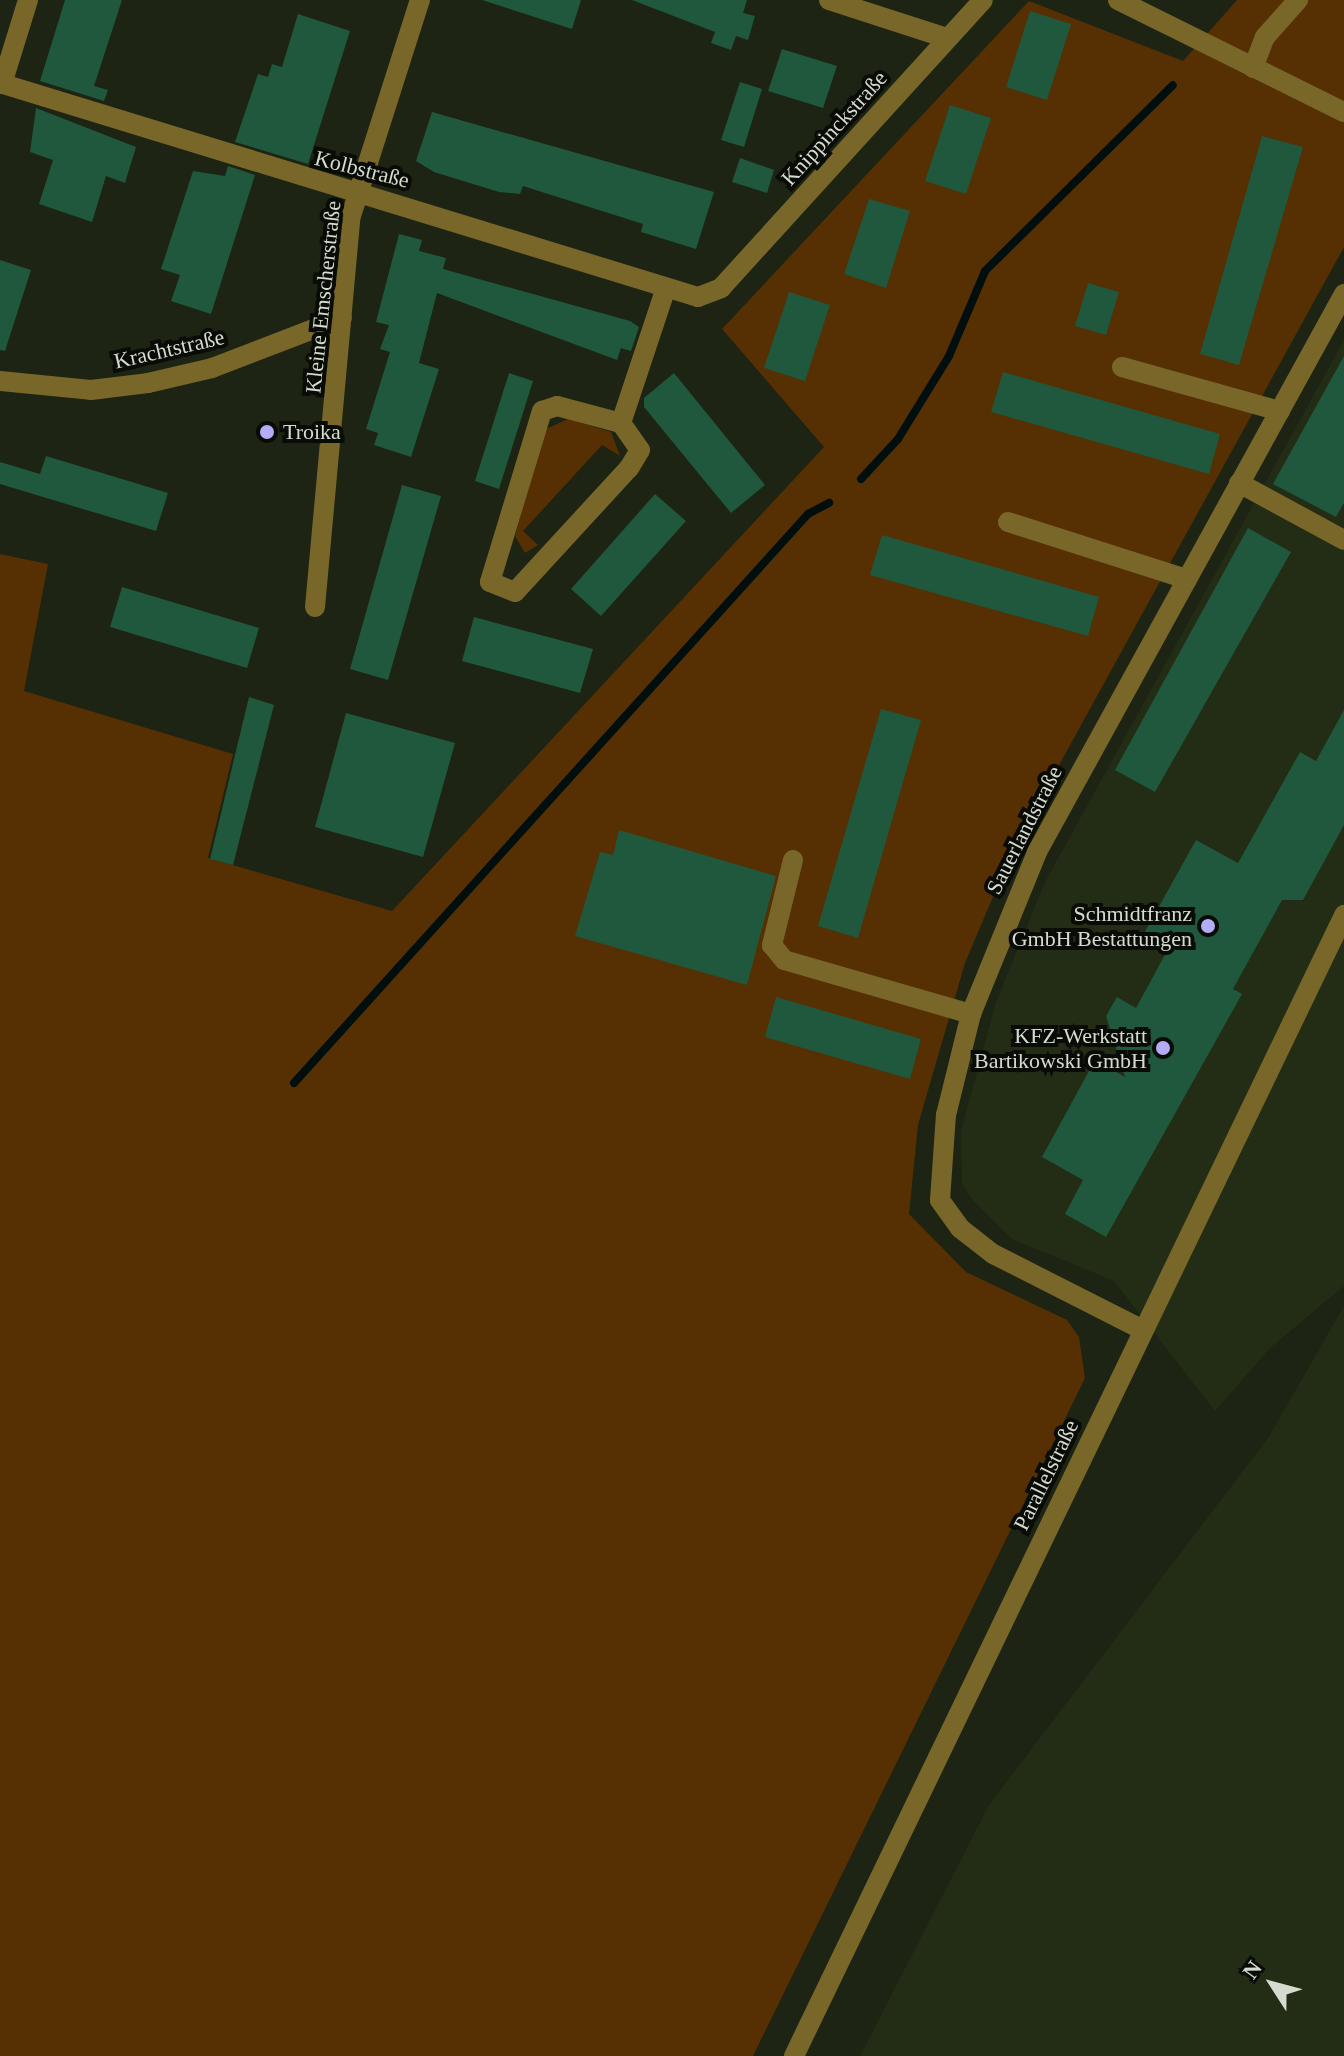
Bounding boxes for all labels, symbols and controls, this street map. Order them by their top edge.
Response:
street label: Knippinckstraße [776,65,892,191]
street label: Kolbstraße [312,145,412,193]
street label: Kleine Emscherstraße [300,199,346,395]
street label: Krachtstraße [111,323,227,375]
place label: Troika [283,419,341,445]
marker: Troika [258,423,276,441]
street label: Sauerlandstraße [980,761,1068,899]
place label: Schmidtfranz GmbH Bestattungen [1012,900,1192,952]
marker: Schmidtfranz GmbH Bestattungen [1199,917,1217,935]
place label: KFZ-Werkstatt Bartikowski GmbH [974,1022,1147,1074]
marker: KFZ-Werkstatt Bartikowski GmbH [1154,1039,1172,1057]
street label: Parallelstraße [1008,1415,1084,1535]
north arrow [1232,1944,1312,2024]
text: N [1237,1956,1267,1983]

